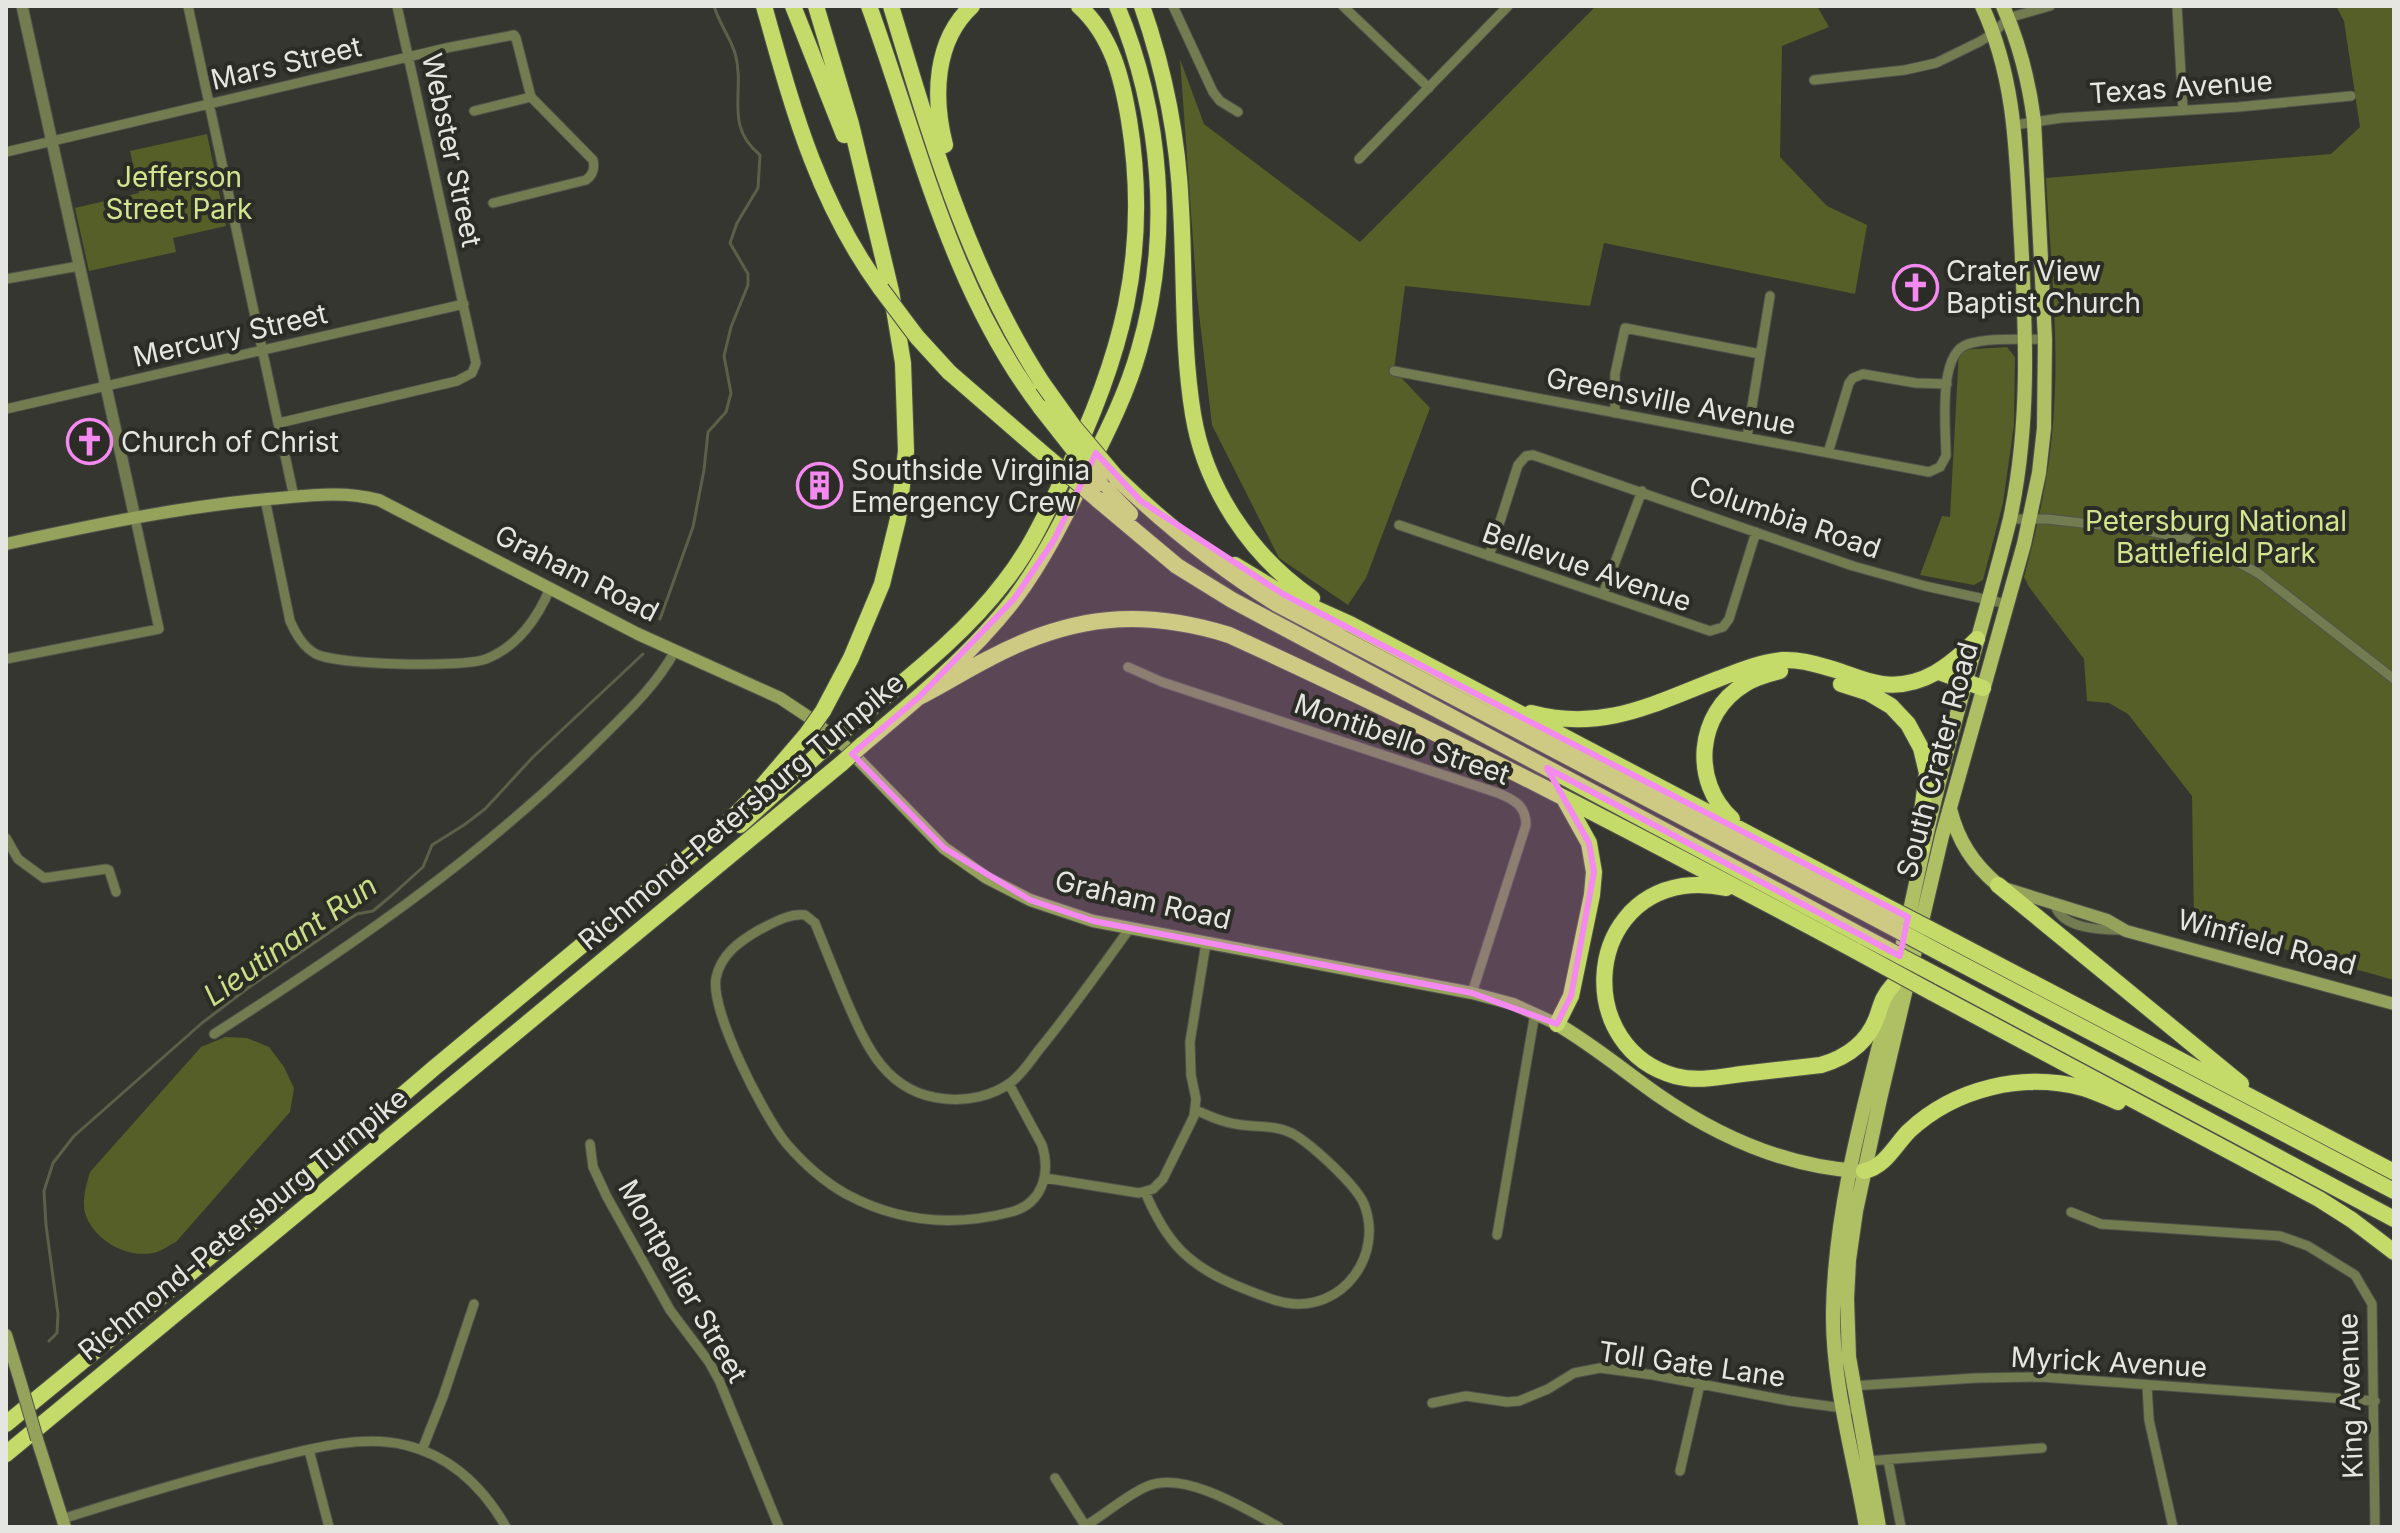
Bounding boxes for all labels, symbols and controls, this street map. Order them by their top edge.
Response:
street label: Mars Street [208,29,364,97]
street label: Webster Street [415,50,489,250]
street label: Texas Avenue [2088,64,2274,110]
park label: Jefferson Street Park [106,160,252,226]
place label: Crater View Baptist Church [1946,254,2141,320]
church icon: Crater View Baptist Church [1891,263,1939,311]
street label: Mercury Street [130,296,330,374]
street label: Greensville Avenue [1543,360,1799,442]
church icon: Church of Christ [66,418,114,466]
place label: Church of Christ [121,425,339,459]
place label: Southside Virginia Emergency Crew [851,453,1090,519]
building icon: Southside Virginia Emergency Crew [796,462,844,510]
street label: Columbia Road [1685,468,1885,566]
park label: Petersburg National Battlefield Park [2085,504,2347,570]
street label: Bellevue Avenue [1478,515,1696,619]
street label: Graham Road [489,517,665,629]
street label: South Crater Road [1889,638,1985,882]
street label: Richmond-Petersburg Turnpike [572,665,910,957]
street label: Montibello Street [1290,686,1514,792]
street label: Graham Road [1052,863,1234,937]
water label: Lieutinant Run [196,867,384,1013]
street label: Winfield Road [2174,902,2360,982]
street label: Richmond-Petersburg Turnpike [72,1081,414,1367]
street label: Montpelier Street [611,1174,755,1388]
street label: King Avenue [2330,1312,2370,1480]
street label: Toll Gate Lane [1596,1334,1788,1394]
street label: Myrick Avenue [2010,1340,2208,1384]

